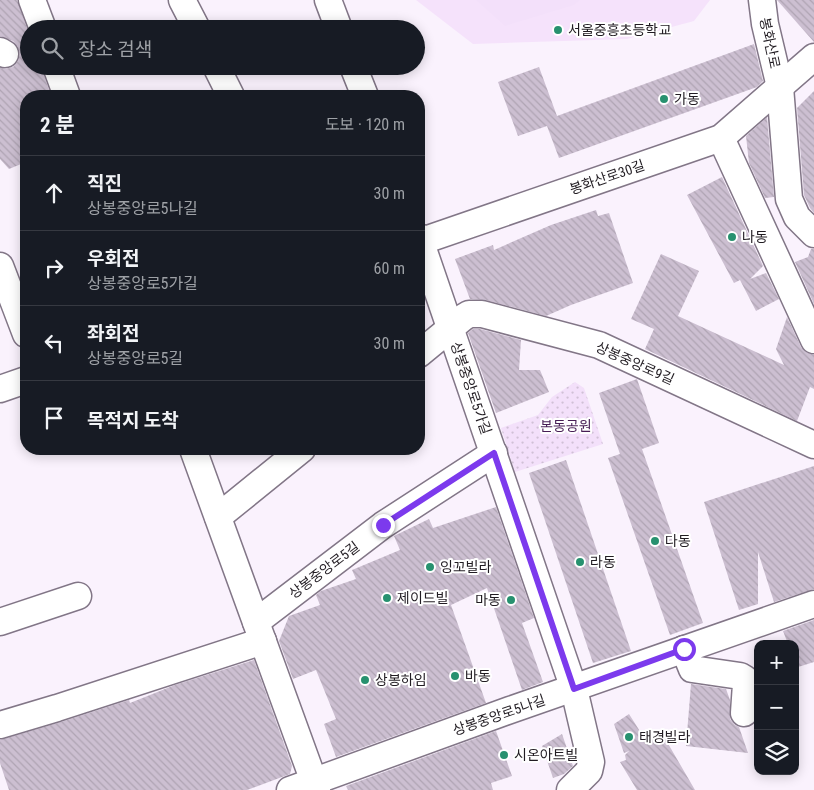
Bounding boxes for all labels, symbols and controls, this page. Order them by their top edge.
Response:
street label: 봉화산로 [757,16,783,70]
search box [20,20,425,75]
place label: 서울중흥초등학교 [568,22,671,38]
marker: 서울중흥초등학교 [552,24,564,36]
icon: search [38,34,66,62]
text: 장소 검색 [78,38,152,61]
place label: 가동 [674,91,700,107]
marker: 가동 [658,93,670,105]
text: 2 분 [40,113,75,137]
text: 도보 · 120 m [325,115,405,134]
street label: 봉화산로30길 [567,157,647,197]
text: 직진 [87,172,122,195]
icon: ahead [40,179,68,207]
text: 30 m [373,184,405,203]
text: 상봉중앙로5나길 [87,199,198,218]
place label: 나동 [742,229,768,245]
marker: 나동 [726,231,738,243]
text: 우회전 [87,247,139,270]
icon: right [40,254,68,282]
text: 60 m [373,259,405,278]
text: 상봉중앙로5가길 [87,274,198,293]
text: 좌회전 [87,322,139,345]
icon: left [40,329,68,357]
text: 30 m [373,334,405,353]
street label: 상봉중앙로9길 [593,339,677,387]
street label: 상봉중앙로5가길 [448,340,494,436]
text: 상봉중앙로5길 [87,349,183,368]
icon: arrive [40,404,68,432]
text: 목적지 도착 [87,409,179,432]
park label: 본동공원 [540,418,592,434]
route end [372,514,395,537]
place label: 다동 [665,533,691,549]
marker: 다동 [649,535,661,547]
street label: 상봉중앙로5길 [286,538,362,602]
place label: 라동 [590,554,616,570]
marker: 라동 [574,556,586,568]
place label: 잉꼬빌라 [440,559,492,575]
marker: 잉꼬빌라 [424,561,436,573]
place label: 제이드빌 [397,590,449,606]
marker: 제이드빌 [381,592,393,604]
place label: 마동 [475,592,501,608]
marker: 마동 [505,594,517,606]
route start [673,638,696,661]
map controls [754,640,799,775]
button: + [754,640,799,685]
place label: 바동 [465,668,491,684]
marker: 바동 [449,670,461,682]
place label: 상봉하임 [375,672,427,688]
marker: 상봉하임 [359,674,371,686]
button: − [754,685,799,730]
street label: 상봉중앙로5나길 [451,692,547,738]
place label: 태경빌라 [639,729,691,745]
button: layers [754,730,799,775]
marker: 태경빌라 [623,731,635,743]
place label: 시온아트빌 [514,747,578,763]
marker: 시온아트빌 [498,749,510,761]

